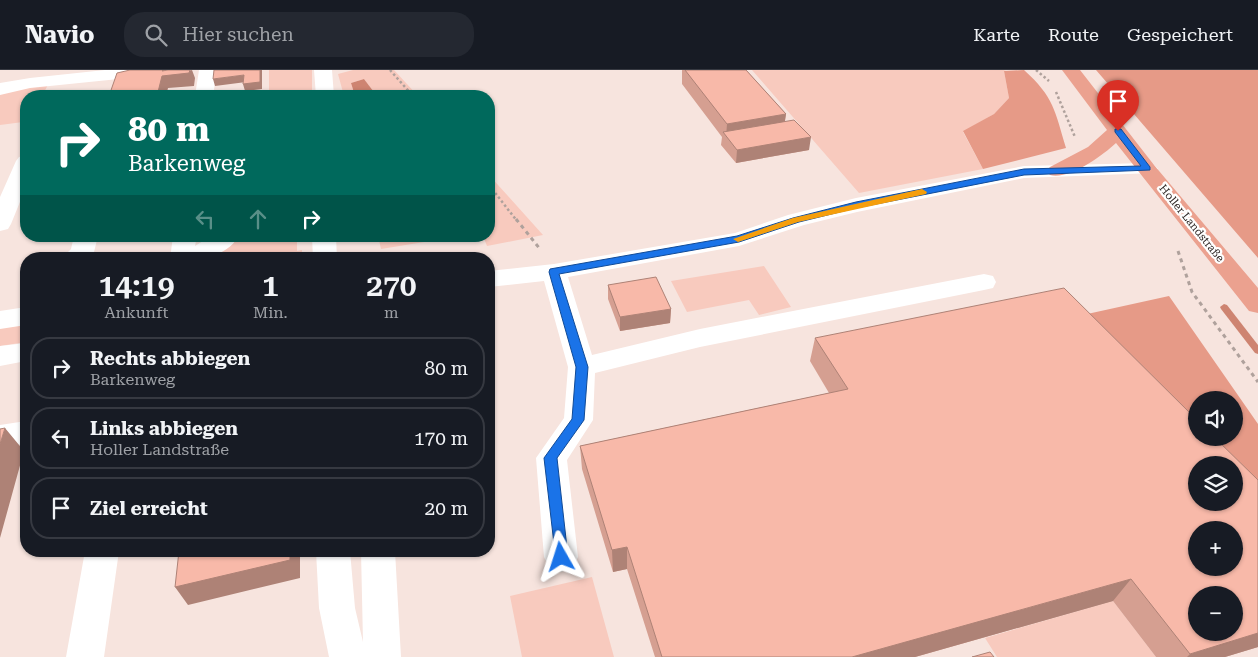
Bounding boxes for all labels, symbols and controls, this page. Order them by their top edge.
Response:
search box [124,12,474,57]
text: Navio [25,21,94,49]
icon: search [142,21,170,49]
text: Hier suchen [182,23,294,46]
text: Karte [973,24,1020,45]
text: Route [1048,24,1099,45]
text: Gespeichert [1127,24,1233,45]
pin [1097,80,1139,131]
icon: arrive [1104,87,1132,115]
text: 80 m [128,109,210,150]
icon: right [45,110,110,175]
text: Barkenweg [128,151,245,176]
street label: Holler Landstraße [1156,182,1227,265]
icon: left [191,205,219,233]
icon: ahead [244,205,272,233]
icon: right [297,205,325,233]
text: 14:19 [98,268,174,303]
text: 1 [262,268,279,303]
text: 270 [366,268,417,303]
text: Ankunft [104,303,169,322]
text: Min. [253,303,288,322]
text: m [384,303,399,322]
text: Rechts abbiegen [90,347,250,370]
icon: right [47,354,75,382]
text: 80 m [425,357,468,380]
text: Barkenweg [90,370,175,389]
map controls [1188,391,1243,641]
button: sound [1188,391,1243,446]
text: Links abbiegen [90,417,238,440]
icon: left [47,424,75,452]
text: 170 m [414,427,468,450]
text: Holler Landstraße [90,440,229,459]
button: layers [1188,456,1243,511]
icon: arrive [47,494,75,522]
text: Ziel erreicht [90,497,208,520]
text: 20 m [425,497,468,520]
button: + [1188,521,1243,576]
position arrow [534,530,586,582]
button: − [1188,586,1243,641]

